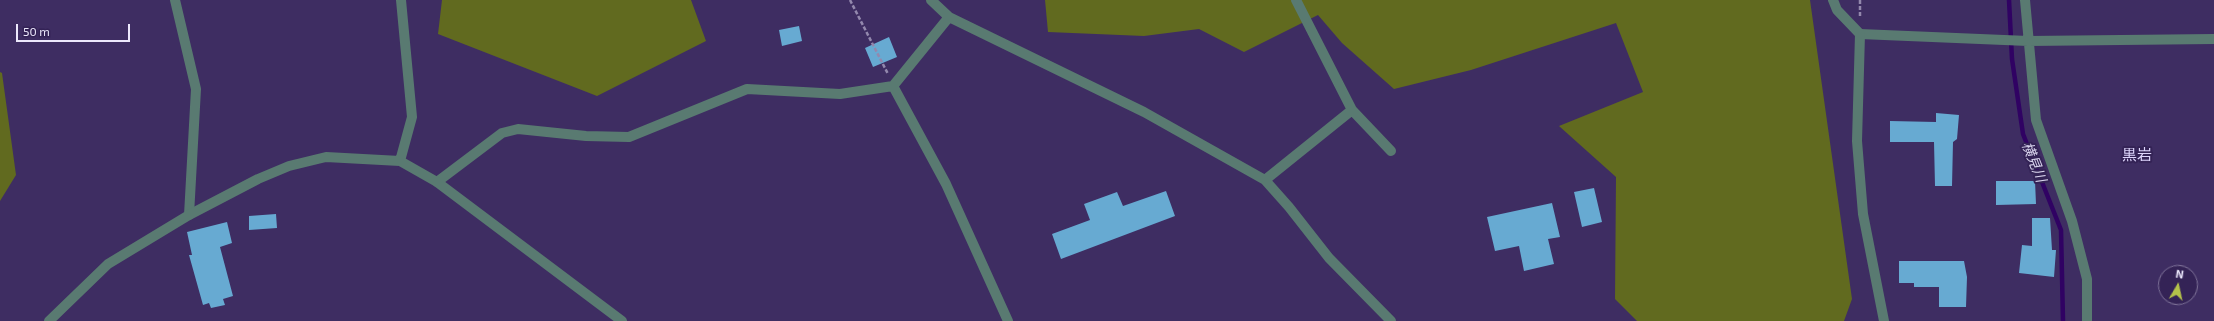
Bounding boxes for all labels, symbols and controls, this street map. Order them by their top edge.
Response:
scale bar [18,16,132,42]
text: 50 m [23,24,50,38]
water label: 横見川 [2018,139,2050,185]
district label: 黒岩 [2122,146,2152,164]
north arrow [2158,265,2198,305]
text: N [2175,267,2185,281]

